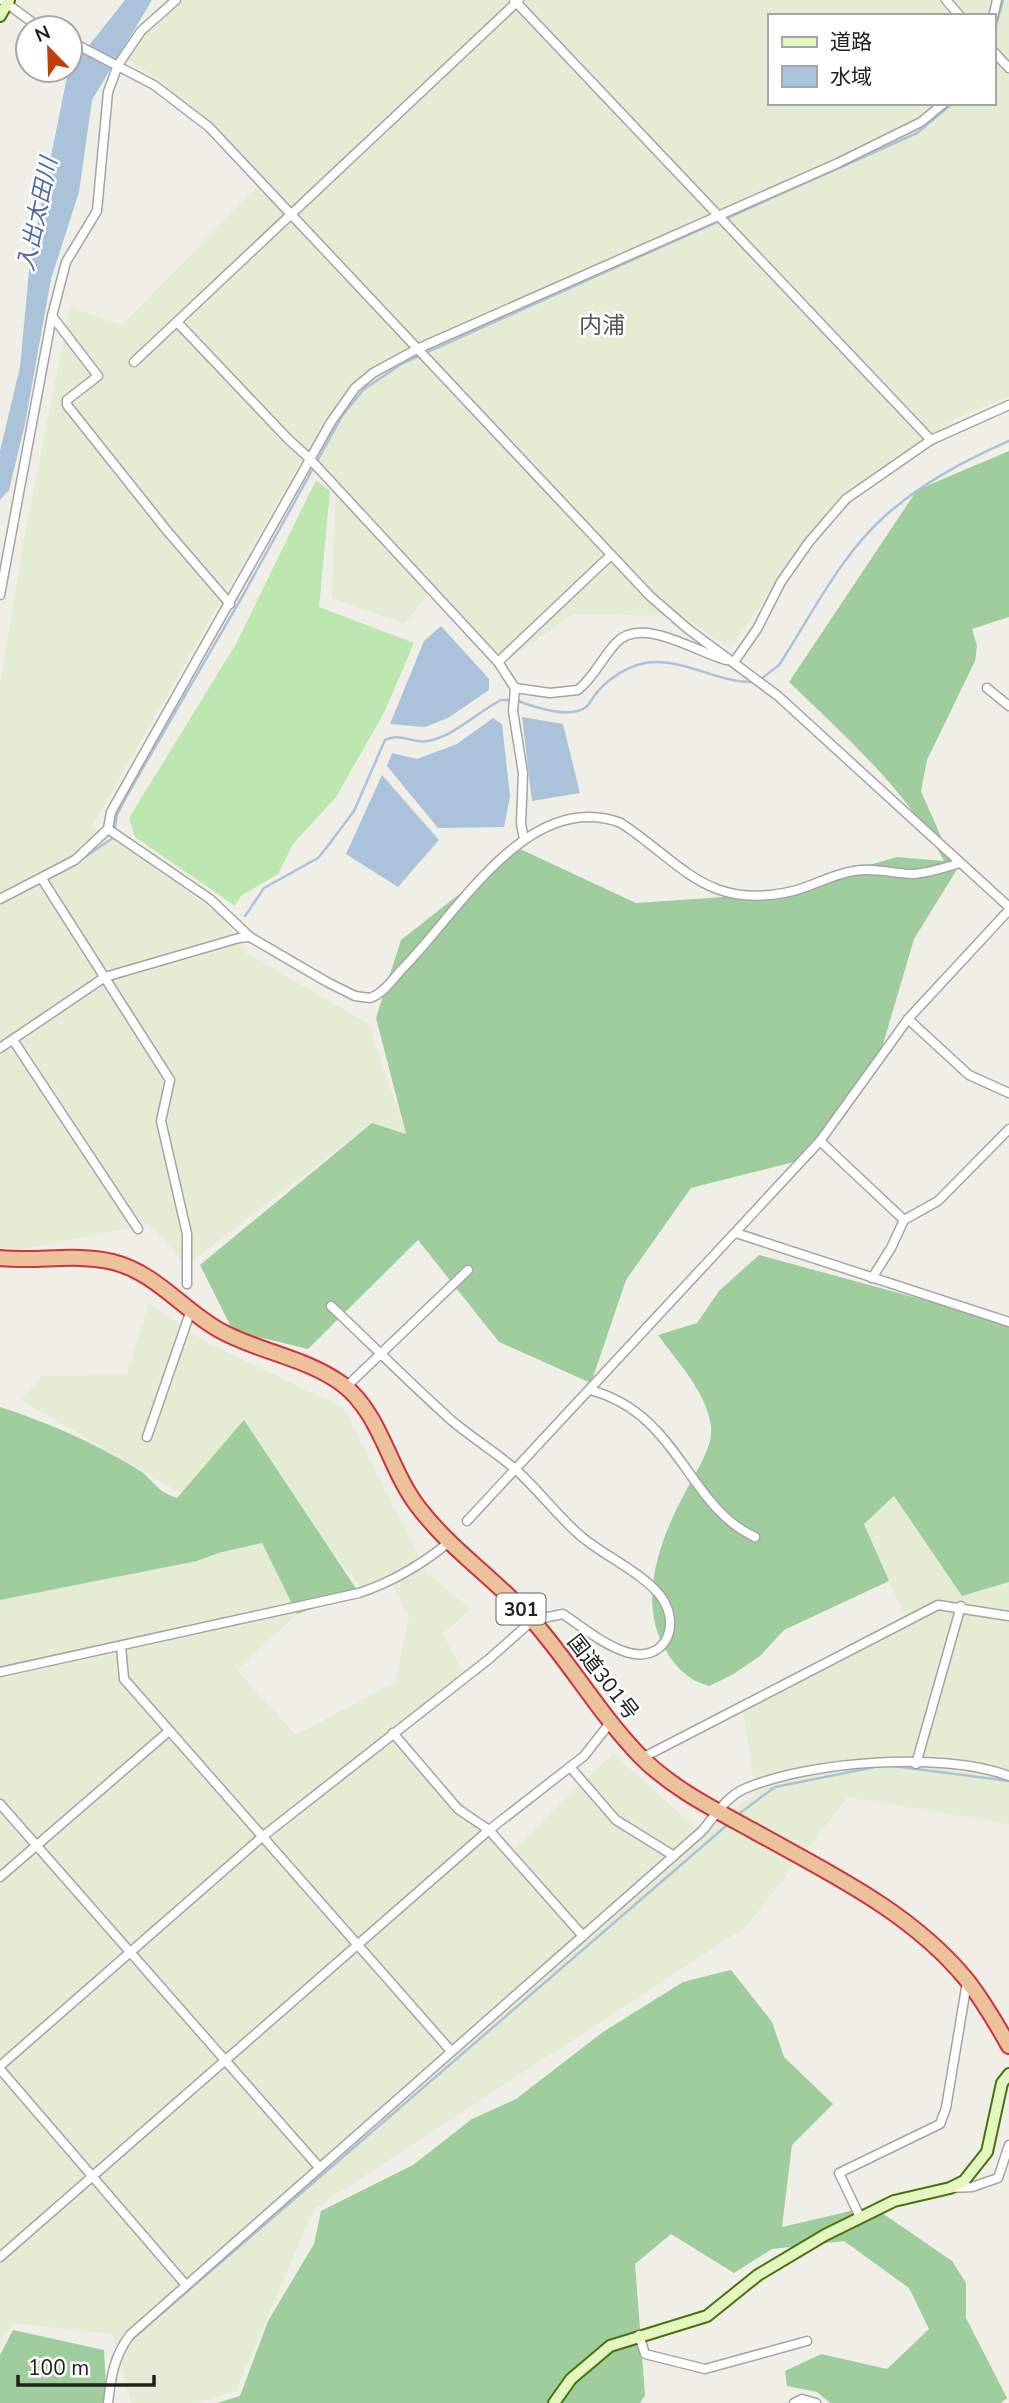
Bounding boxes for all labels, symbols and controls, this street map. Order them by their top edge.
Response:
north arrow [14,14,84,84]
legend [768,14,995,105]
text: N [31,20,54,49]
text: 道路 [830,28,872,56]
text: 水域 [830,63,872,91]
water label: 入出太田川 [10,152,65,274]
district label: 内浦 [579,310,625,341]
road number: 301 [496,1594,546,1624]
street label: 国道301号 [561,1629,645,1725]
scale bar [18,2344,154,2388]
text: 100 m [28,2354,89,2382]

